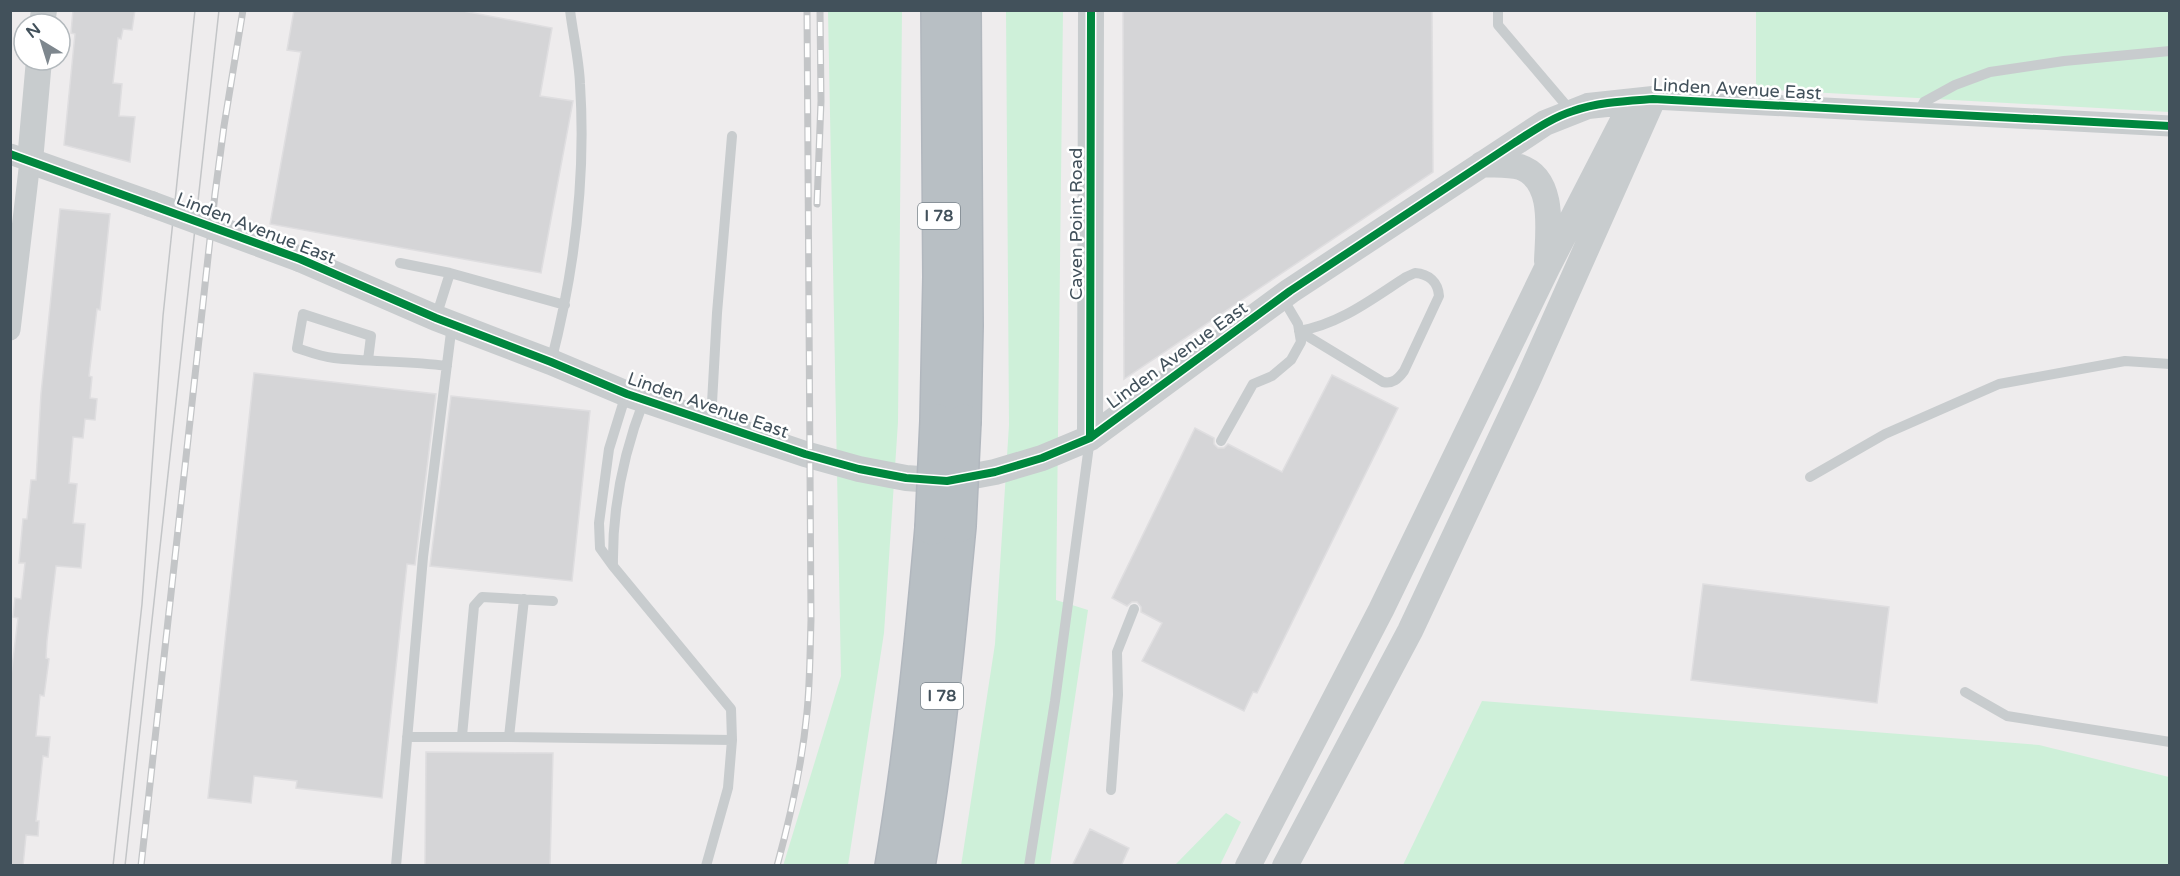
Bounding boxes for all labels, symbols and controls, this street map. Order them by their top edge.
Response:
north arrow [12,12,72,72]
text: N [22,19,45,43]
street label: Linden Avenue East [1652,74,1822,104]
street label: Caven Point Road [1065,148,1087,300]
street label: Linden Avenue East [173,187,339,269]
road number: I 78 [918,203,960,229]
street label: Linden Avenue East [1102,296,1252,414]
street label: Linden Avenue East [625,367,792,443]
road number: I 78 [921,683,963,709]

